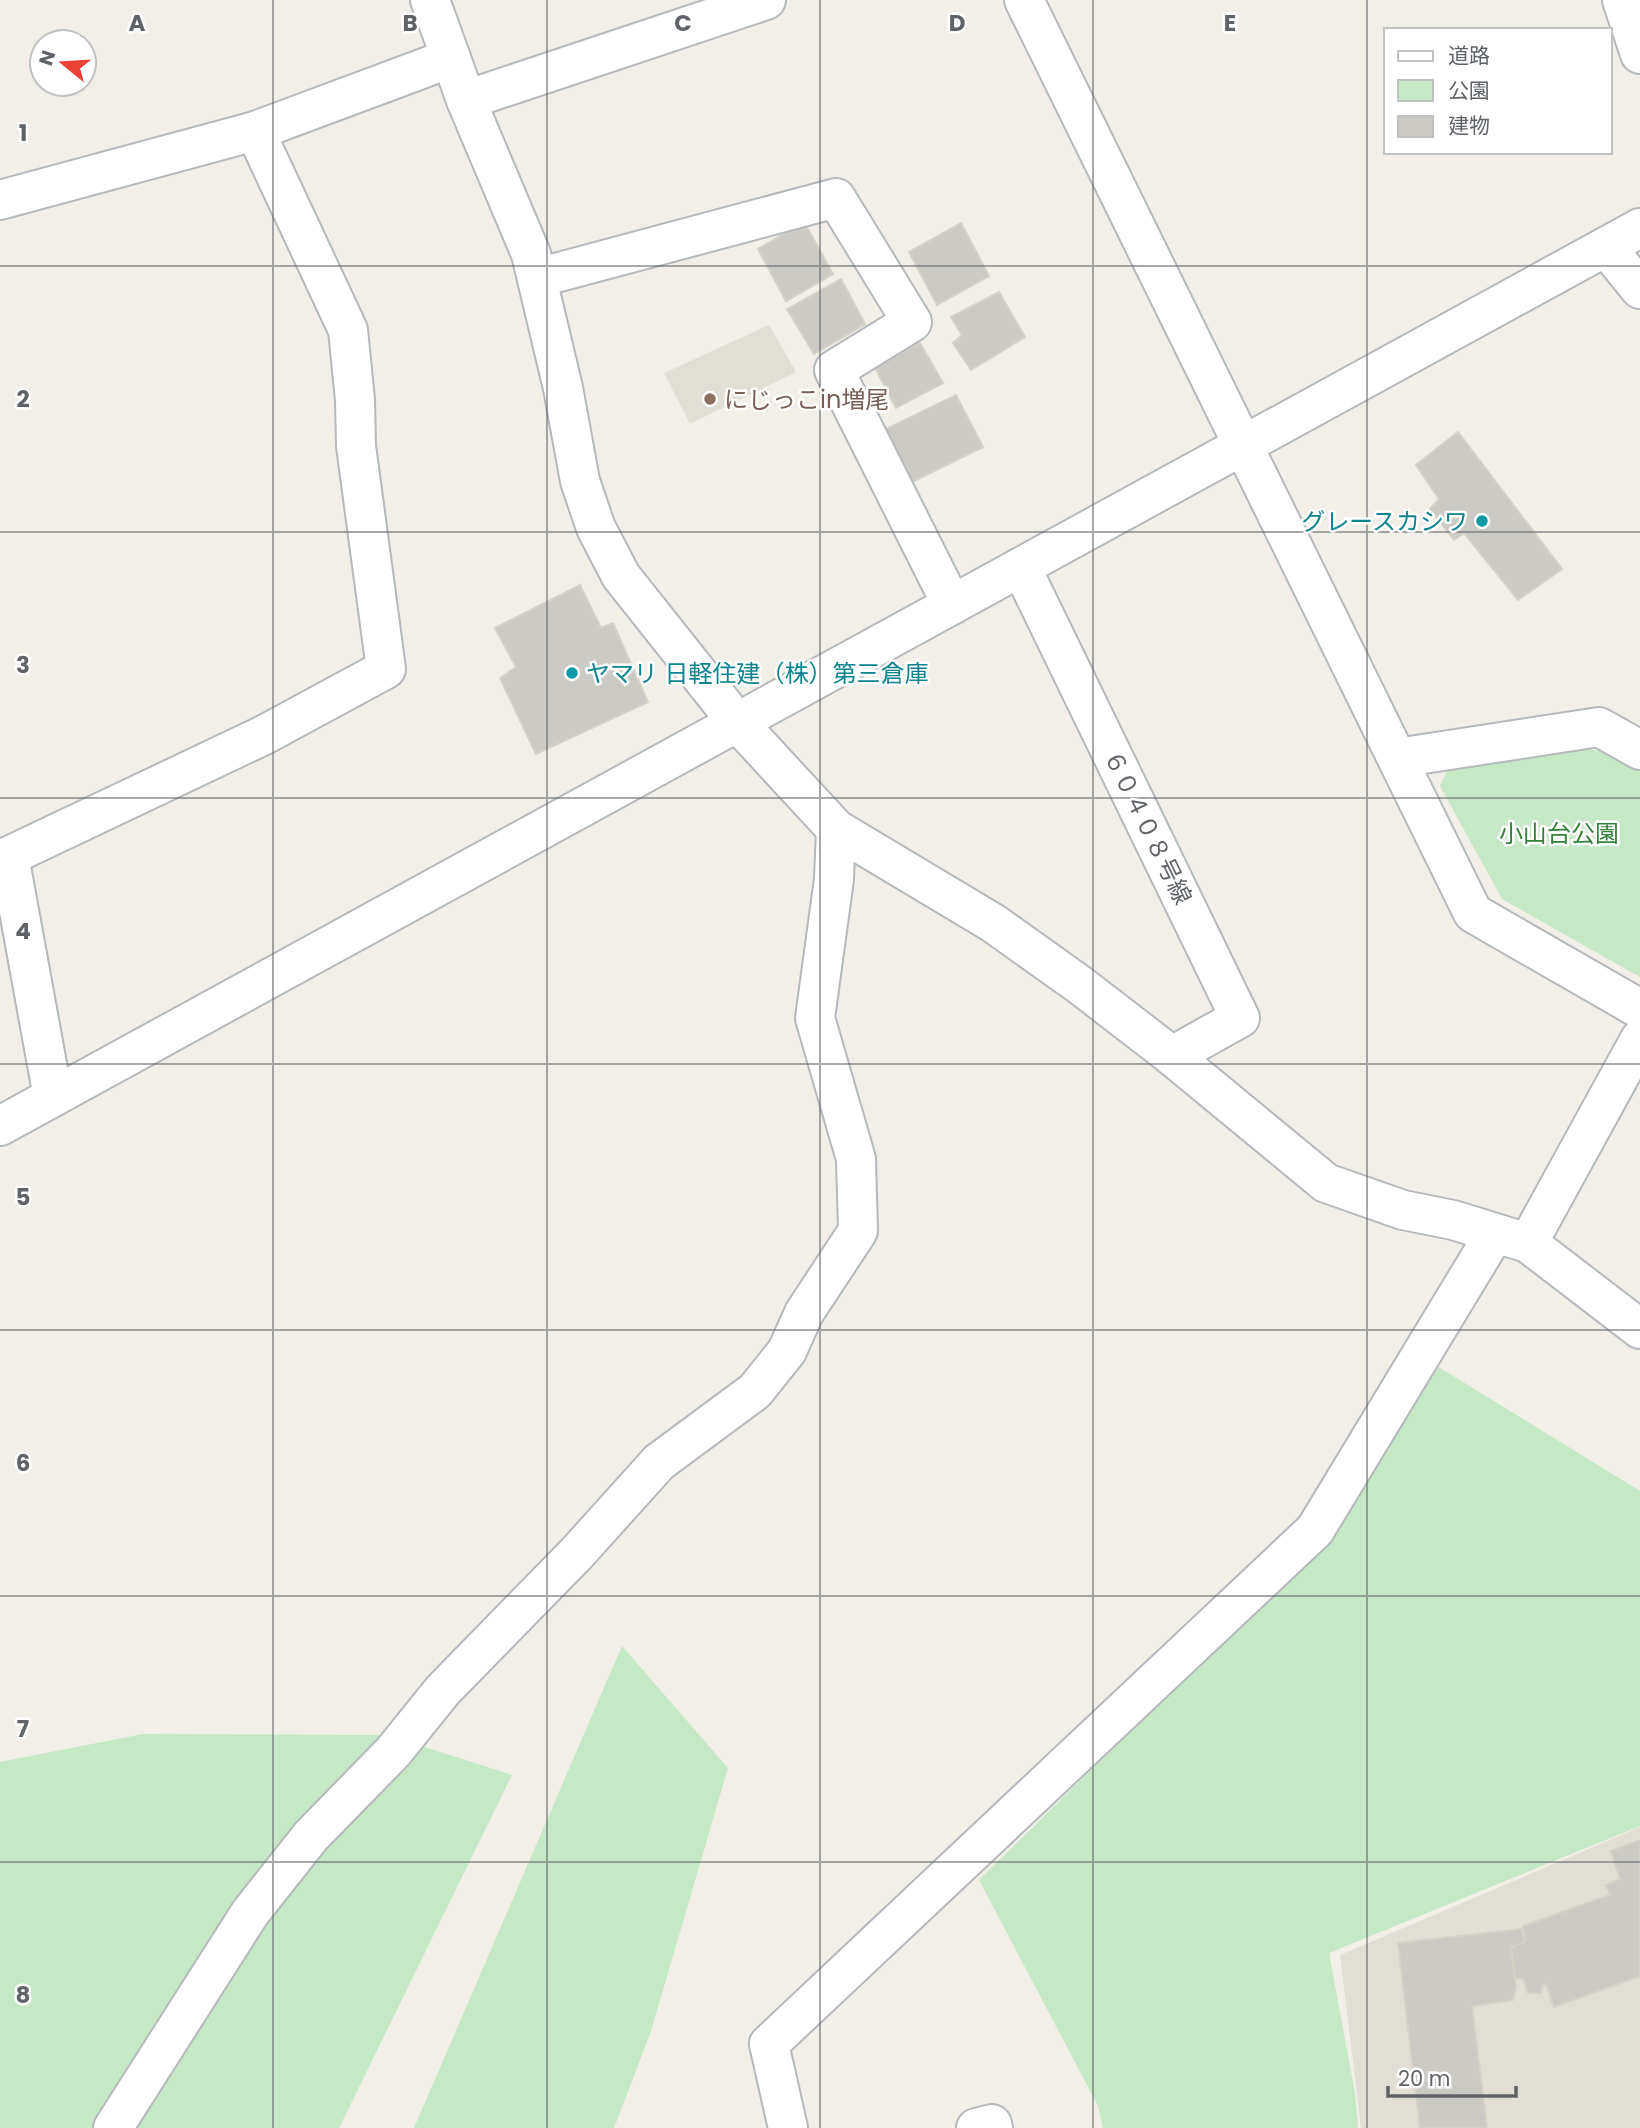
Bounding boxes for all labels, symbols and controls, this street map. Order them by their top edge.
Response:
text: A [129,7,146,39]
text: B [402,7,418,39]
text: C [674,7,692,39]
text: D [949,7,965,39]
text: E [1224,7,1236,39]
north arrow [28,28,98,98]
legend [1384,28,1612,154]
text: 道路 [1448,41,1490,70]
text: N [32,47,62,69]
text: 公園 [1448,76,1490,105]
text: 建物 [1448,111,1490,140]
text: 1 [19,117,27,149]
text: 2 [16,383,30,415]
place label: にじっこin増尾 [724,383,889,416]
marker: にじっこin増尾 [702,391,718,407]
place label: グレースカシワ [1301,505,1468,538]
marker: グレースカシワ [1474,513,1490,529]
text: 3 [16,649,30,681]
place label: ヤマリ 日軽住建（株）第三倉庫 [586,657,928,690]
marker: ヤマリ 日軽住建（株）第三倉庫 [564,665,580,681]
street label: ６０４０８号線 [1096,744,1200,910]
park label: 小山台公園 [1499,817,1619,850]
text: 4 [15,915,31,947]
text: 5 [16,1181,30,1213]
text: 6 [16,1447,30,1479]
text: 7 [17,1713,29,1745]
text: 8 [16,1979,30,2011]
scale bar [1388,2054,1516,2098]
text: 20 m [1398,2064,1451,2093]

